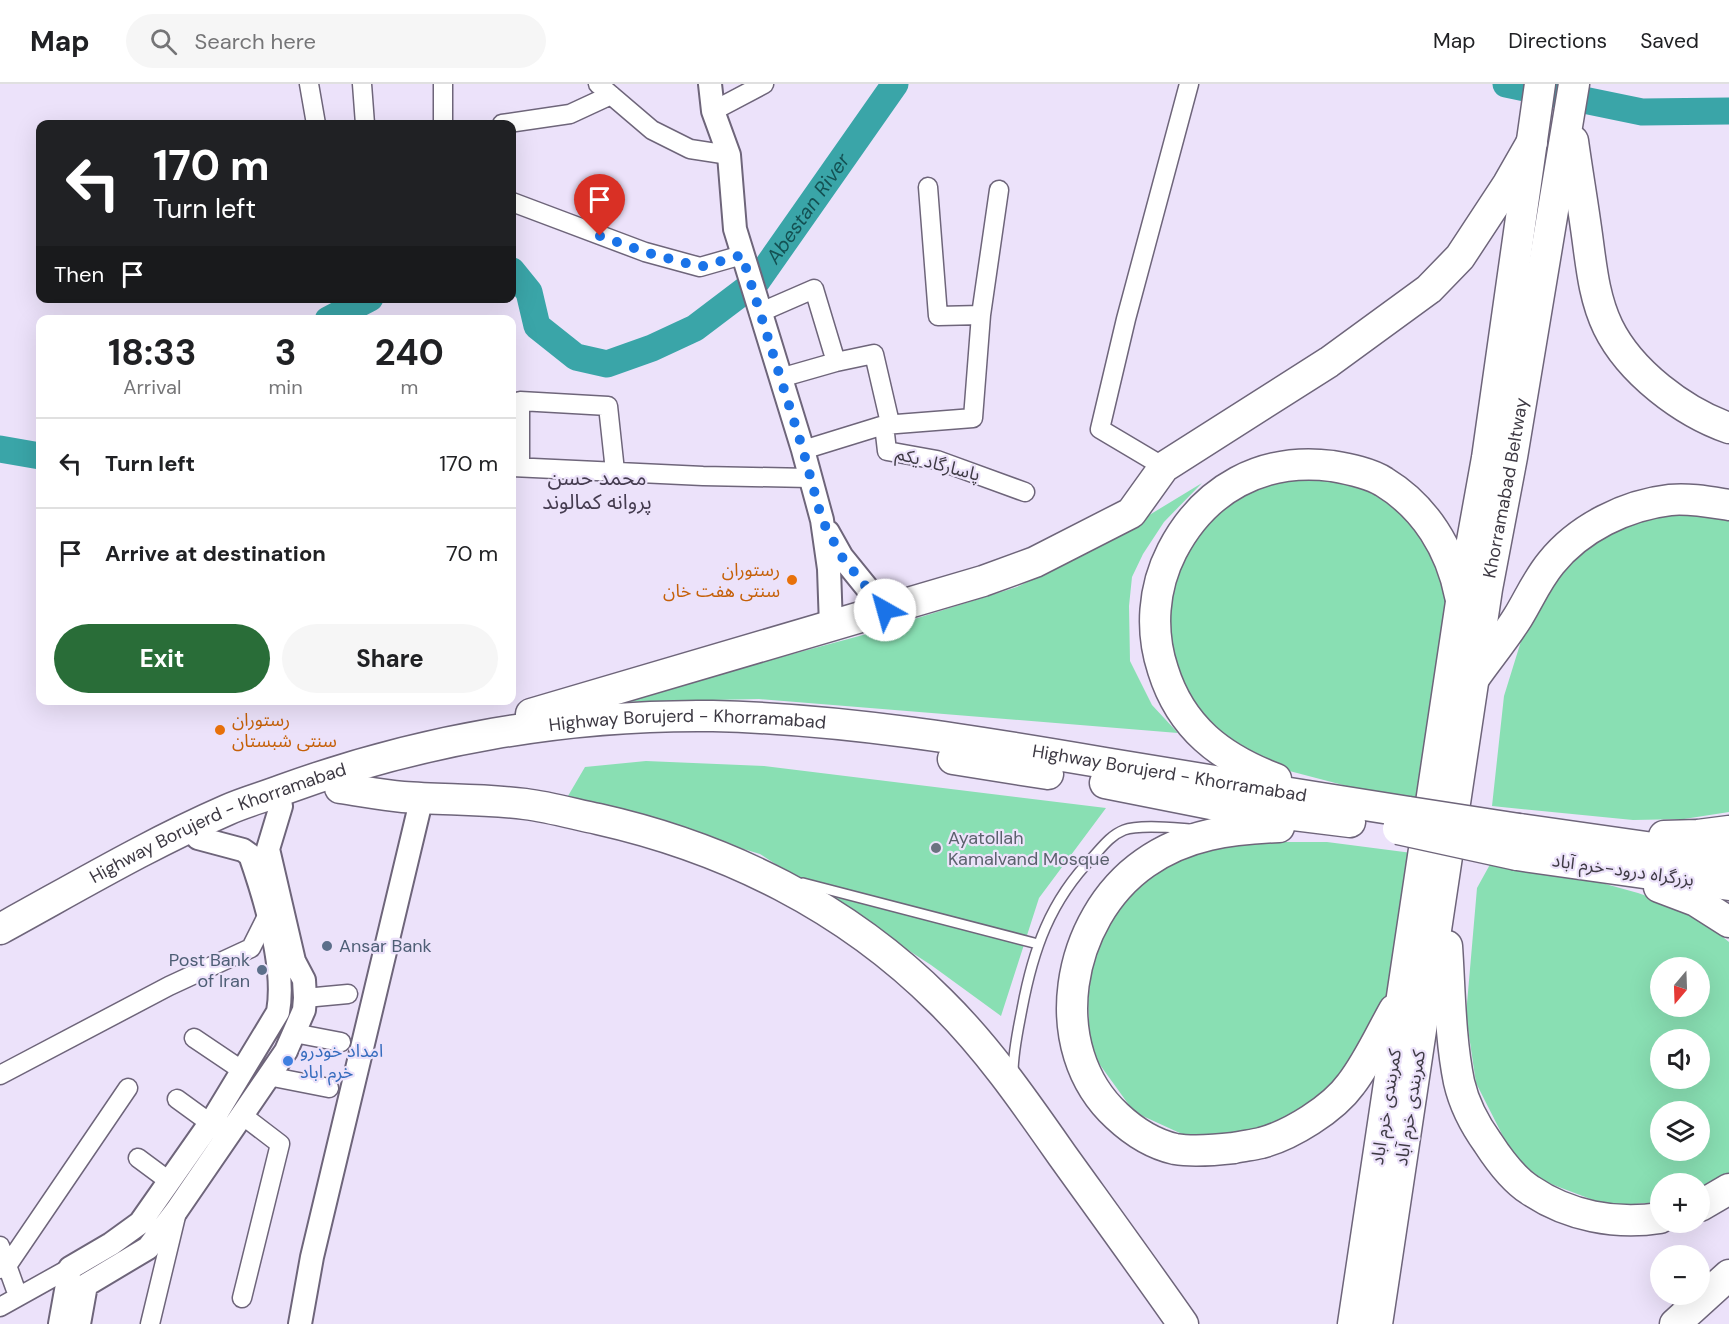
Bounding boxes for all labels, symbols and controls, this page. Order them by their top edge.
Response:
search box [126,14,546,68]
text: Map [30,23,90,60]
icon: search [147,25,180,58]
text: Search here [195,27,316,56]
text: Map [1433,27,1475,55]
text: Directions [1508,27,1607,55]
text: Saved [1640,27,1699,55]
text: 170 m [153,138,270,193]
icon: left [54,144,132,222]
water label: Abestan River [760,148,856,270]
pin [574,174,625,236]
icon: arrive [583,183,616,216]
text: Turn left [153,191,256,226]
icon: arrive [116,258,149,291]
text: Then [54,260,104,289]
text: 18:33 [108,329,196,376]
text: 3 [275,329,296,376]
text: 240 [375,329,444,376]
text: Arrival [123,374,181,400]
text: min [269,374,303,400]
text: m [400,374,418,400]
street label: Khorramabad Beltway [1477,396,1534,580]
street label: پاسارگاد یکم [893,441,983,488]
icon: left [54,447,87,480]
text: Turn left [105,449,195,478]
text: 170 m [439,449,498,478]
district label: محمد حسن پروانه کمالوند [542,464,652,516]
icon: arrive [54,537,87,570]
text: Arrive at destination [105,539,326,568]
text: 70 m [446,539,498,568]
place label: رستوران سنتی هفت خان [663,558,780,603]
marker: رستوران سنتی هفت خان [785,573,799,587]
position arrow [853,578,917,642]
button: Exit [54,624,270,693]
button: Share [282,624,498,693]
street label: Highway Borujerd - Khorramabad [547,704,827,737]
place label: رستوران سنتی شبستان [232,708,337,753]
marker: رستوران سنتی شبستان [213,723,227,737]
street label: Highway Borujerd - Khorramabad [1030,739,1308,808]
street label: Highway Borujerd - Khorramabad [85,757,349,889]
place label: Ayatollah Kamalvand Mosque [948,826,1110,871]
marker: Ayatollah Kamalvand Mosque [929,841,943,855]
street label: بزرگراه درود-خرم آباد [1550,848,1696,894]
place label: Ansar Bank [339,934,432,958]
marker: Ansar Bank [320,939,334,953]
place label: Post Bank of Iran [169,948,250,993]
north arrow [1650,957,1710,1017]
map controls [1650,957,1710,1305]
marker: Post Bank of Iran [255,963,269,977]
button: sound [1650,1029,1710,1089]
place label: امداد خودرو خرم اباد [300,1039,383,1086]
street label: کمربندی خرم اباد [1365,1047,1409,1167]
street label: کمربندی خرم آباد [1389,1048,1433,1168]
marker: امداد خودرو خرم اباد [281,1054,295,1068]
button: layers [1650,1101,1710,1161]
button: + [1650,1173,1710,1233]
button: − [1650,1245,1710,1305]

